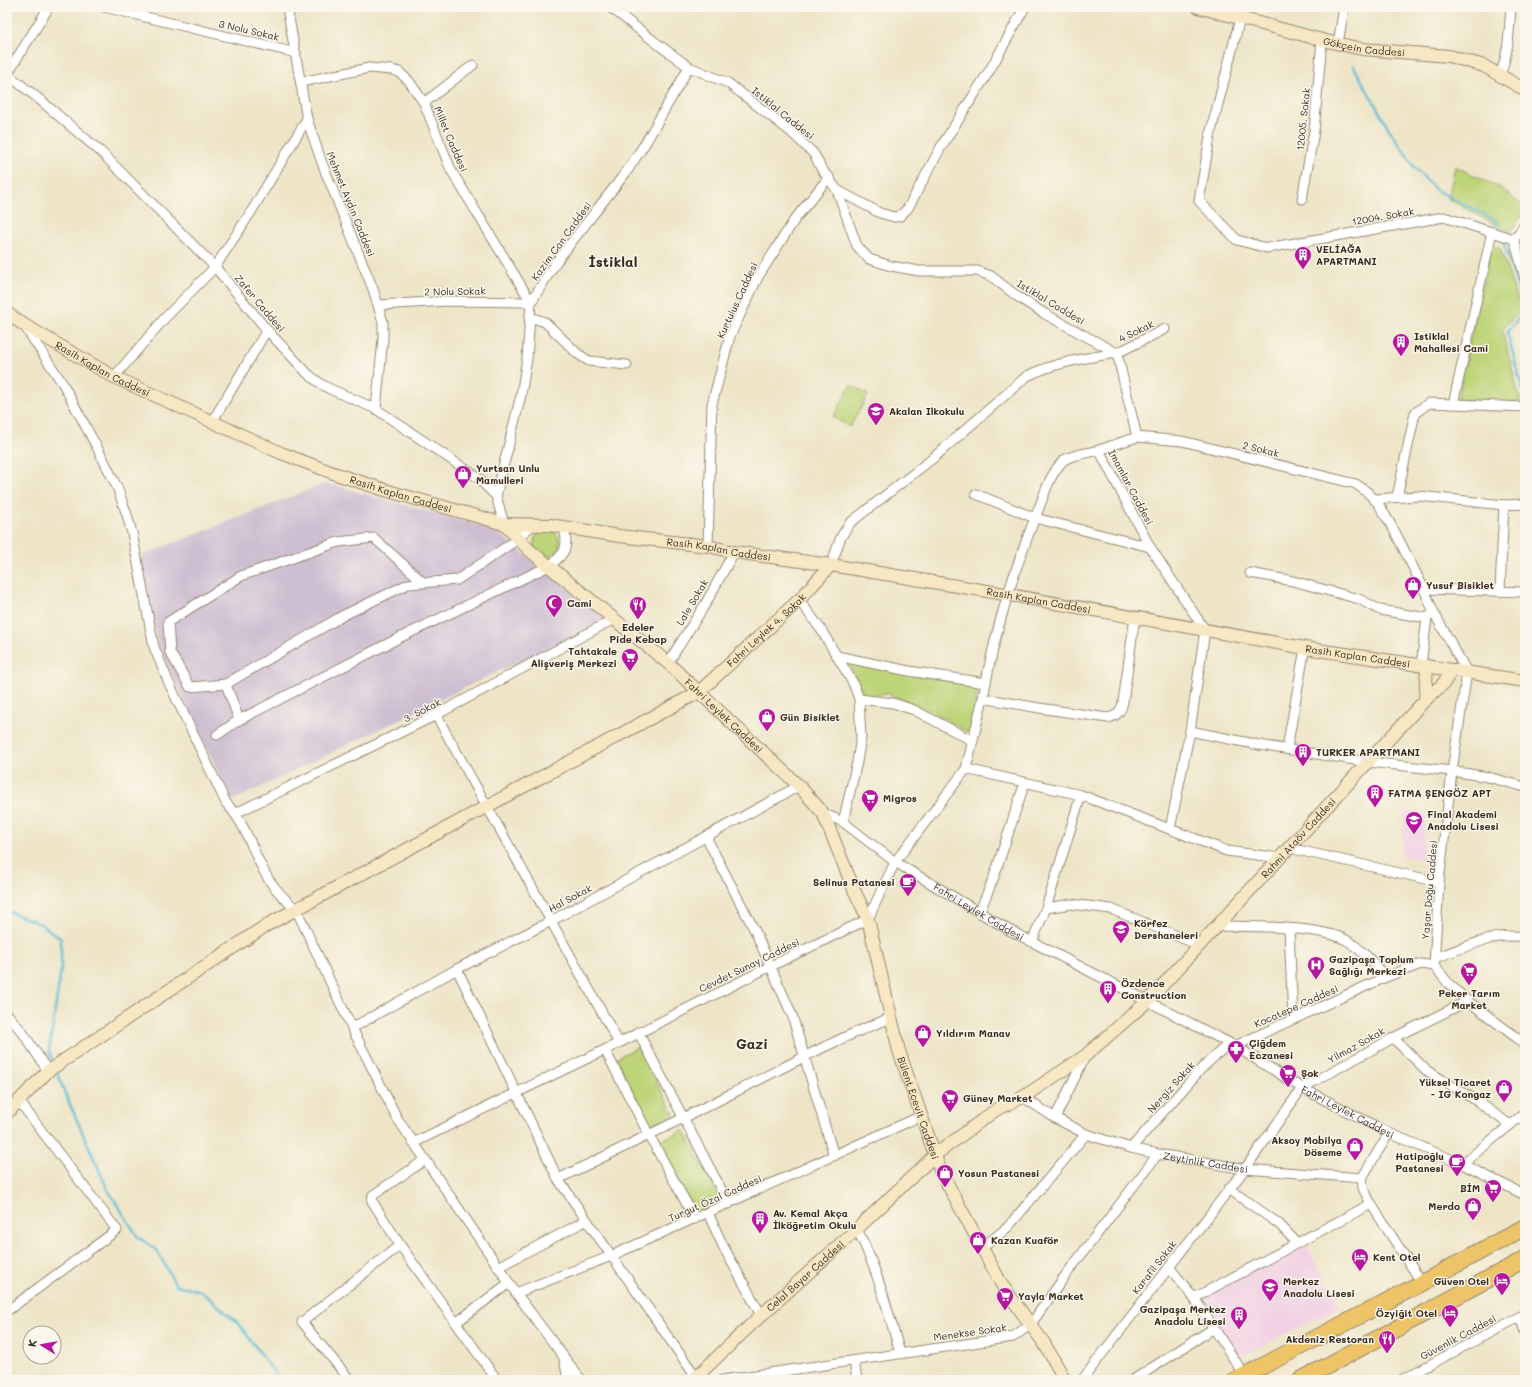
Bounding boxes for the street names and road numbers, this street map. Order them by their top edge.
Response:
street label: 3 Nolu Sokak [217,16,281,44]
street label: Gökçein Caddesi [1322,33,1405,59]
street label: Istiklal Caddesi [749,83,817,143]
street label: 12005. Sokak [1293,87,1313,151]
street label: Millet Caddesi [431,104,471,174]
street label: Mehmet Aydın Caddesi [324,149,378,259]
street label: Kazim Can Caddesi [528,199,594,283]
street label: 12004. Sokak [1351,204,1415,228]
street label: Kurtulus Caddesi [713,260,761,340]
street label: Zafer Caddesi [232,271,288,335]
street label: Istiklal Caddesi [1015,276,1087,328]
street label: 2 Nolu Sokak [424,283,486,299]
street label: 4 Sokak [1116,316,1156,346]
street label: Rasih Kaplan Caddesi [53,338,152,400]
street label: 2 Sokak [1241,438,1281,460]
street label: Imamlar Caddesi [1105,447,1157,527]
street label: Rasih Kaplan Caddesi [348,472,453,516]
street label: Rasih Kaplan Caddesi [666,534,772,564]
street label: Lale Sokak [673,576,711,628]
street label: Rasih Kaplan Caddesi [985,584,1092,616]
street label: Fahri Leylek 4. Sokak [723,590,809,670]
street label: Rasih Kaplan Caddesi [1305,641,1411,671]
street label: Fahri Leylek Caddesi [682,675,766,756]
street label: 3. Sokak [401,695,443,725]
street label: Rahmi Ataöv Caddesi [1258,795,1339,881]
street label: Yaşar Doğu Caddesi [1418,840,1440,940]
street label: Fahri Leylek Caddesi [931,880,1027,944]
street label: Hal Sokak [546,881,594,915]
street label: Cevdet Sunay Caddesi [696,935,802,995]
street label: Kocatepe Caddesi [1252,981,1340,1031]
street label: Yilmaz Sokak [1325,1023,1387,1067]
street label: Bülent Ecevit Caddesi [894,1055,943,1161]
street label: Nergiz Sokak [1144,1058,1198,1116]
street label: Fahri Leylek Caddesi [1299,1082,1396,1141]
street label: Zeytinlik Caddesi [1162,1148,1248,1176]
street label: Turgut Özal Caddesi [666,1171,764,1225]
street label: Celal Bayar Caddesi [763,1237,847,1315]
street label: Karafil Sokak [1129,1237,1179,1297]
street label: Güvenlik Caddesi [1418,1311,1498,1363]
street label: Menekse Sokak [932,1320,1008,1344]

